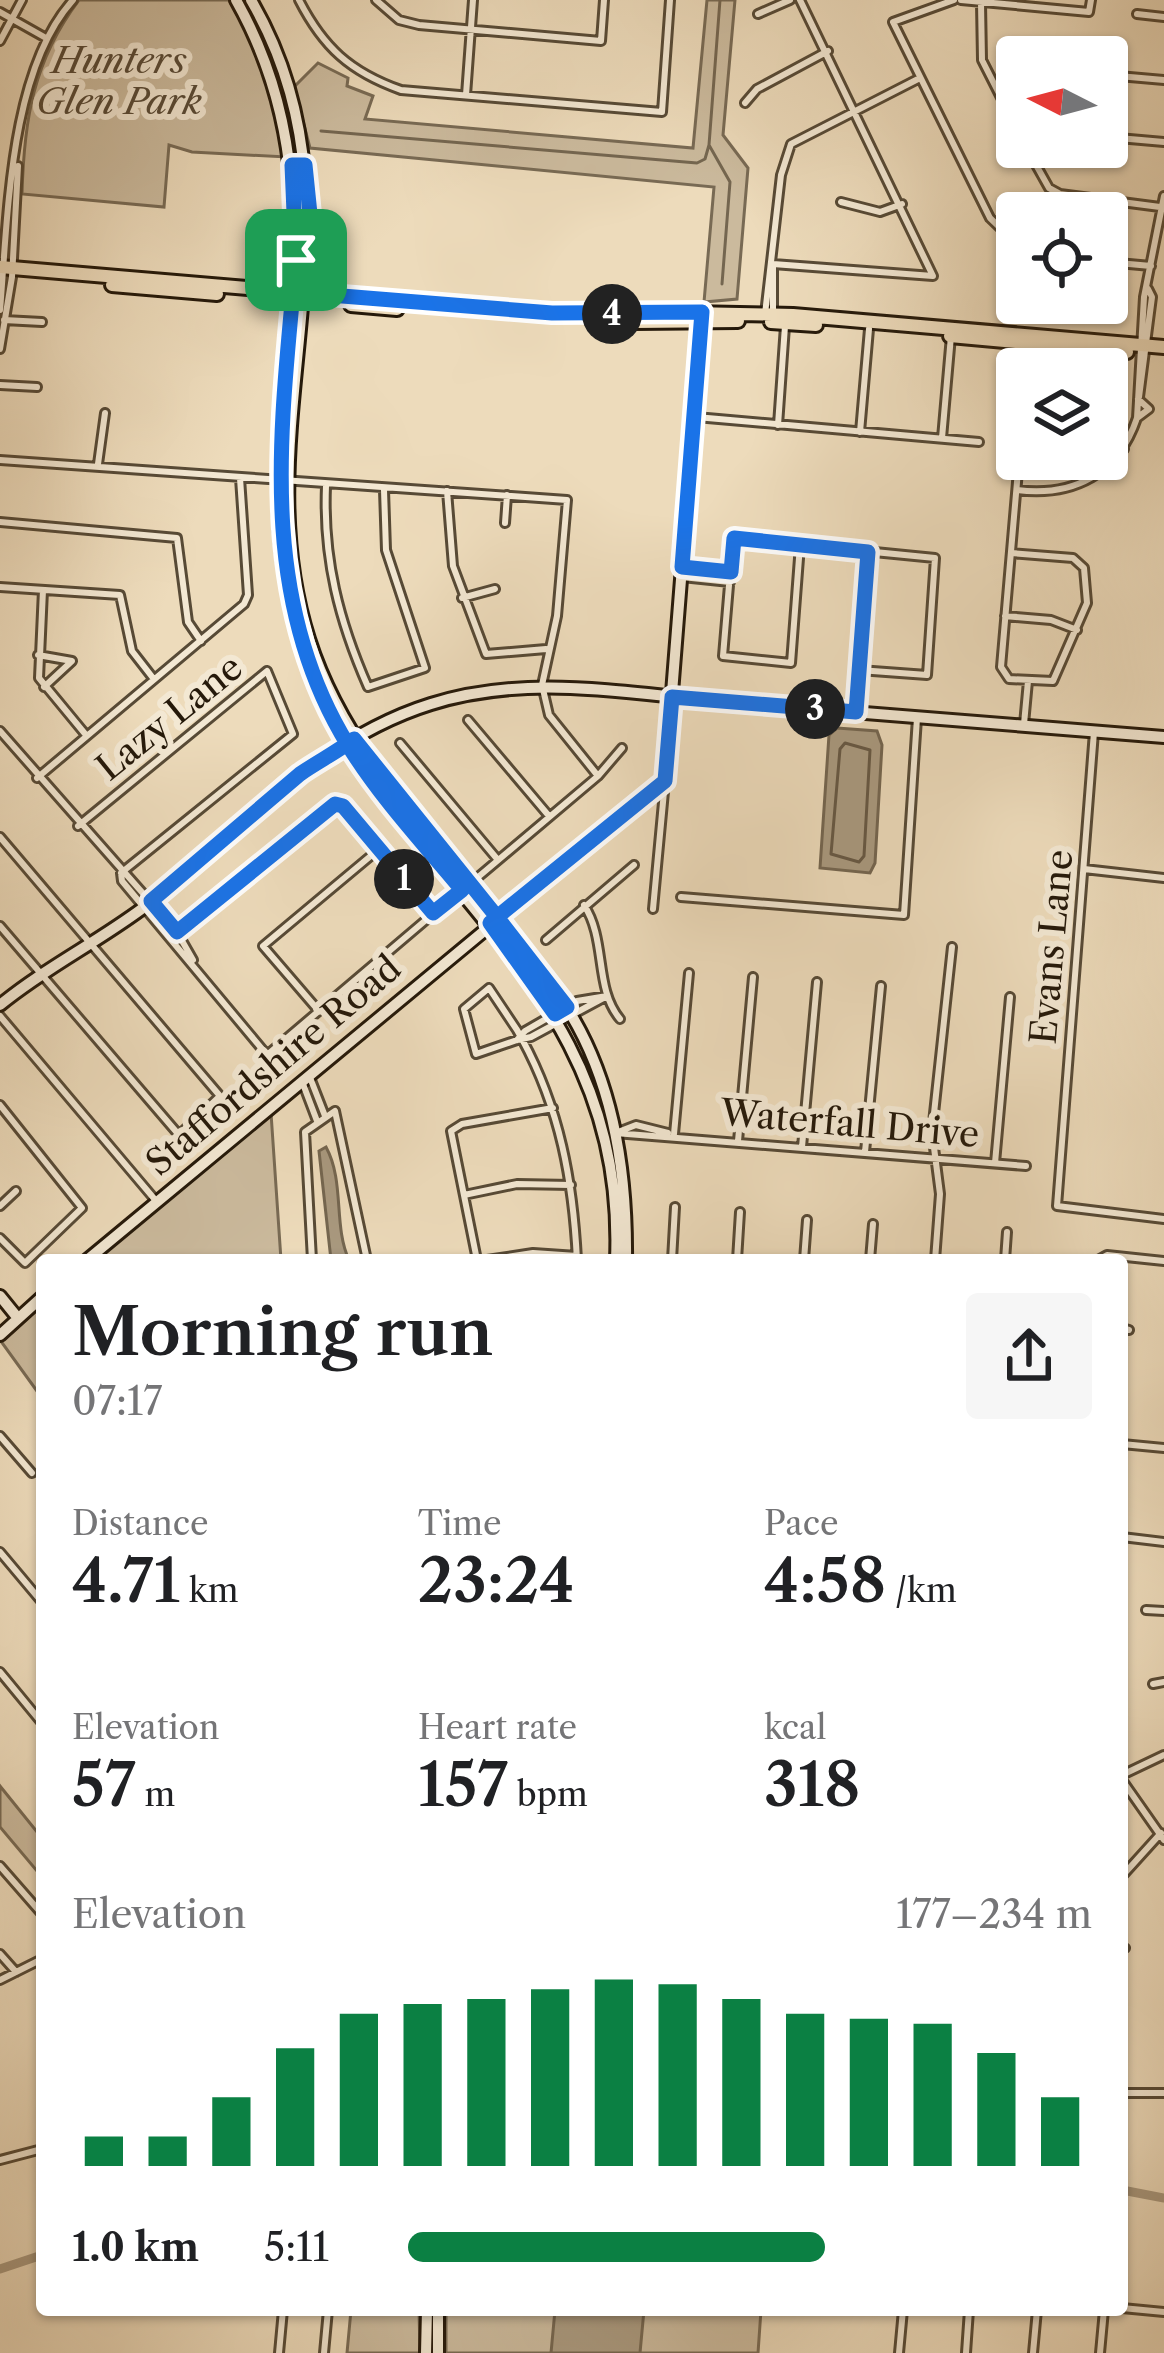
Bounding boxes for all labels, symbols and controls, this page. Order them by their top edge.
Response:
north arrow [996,36,1128,168]
map controls [996,36,1128,480]
park label: Hunters Glen Park [36,38,202,123]
button: locate [996,192,1128,324]
pin [245,209,347,311]
icon: arrive [263,227,329,293]
pin: 4 [582,284,642,344]
text: 4 [602,293,622,334]
button: layers [996,348,1128,480]
street label: Lazy Lane [87,645,251,789]
pin: 3 [785,679,845,739]
text: 3 [806,688,824,729]
street label: Evans Lane [1021,848,1081,1046]
pin: 1 [374,849,434,909]
text: 1 [397,858,411,899]
street label: Staffordshire Road [137,946,409,1184]
street label: Waterfall Drive [718,1090,981,1156]
text: Morning run [72,1291,493,1372]
button: share [966,1293,1092,1419]
text: 07:17 [72,1377,162,1425]
text: Distance [72,1503,209,1544]
text: Time [418,1503,501,1544]
text: Pace [764,1503,839,1544]
text: 4.71 [72,1544,180,1618]
text: 23:24 [418,1544,575,1618]
text: 4:58 [764,1544,886,1618]
text: km [180,1570,239,1611]
text: /km [886,1570,957,1611]
text: Elevation [72,1707,219,1748]
text: Heart rate [418,1707,577,1748]
text: kcal [764,1707,826,1748]
text: 57 [72,1748,136,1822]
text: 157 [418,1748,508,1822]
text: 318 [764,1748,860,1822]
text: m [136,1774,175,1815]
text: bpm [508,1774,588,1815]
text: Elevation [72,1890,246,1938]
text: 177–234 m [896,1890,1092,1938]
text: 1.0 km [72,2223,199,2271]
text: 5:11 [264,2223,329,2271]

